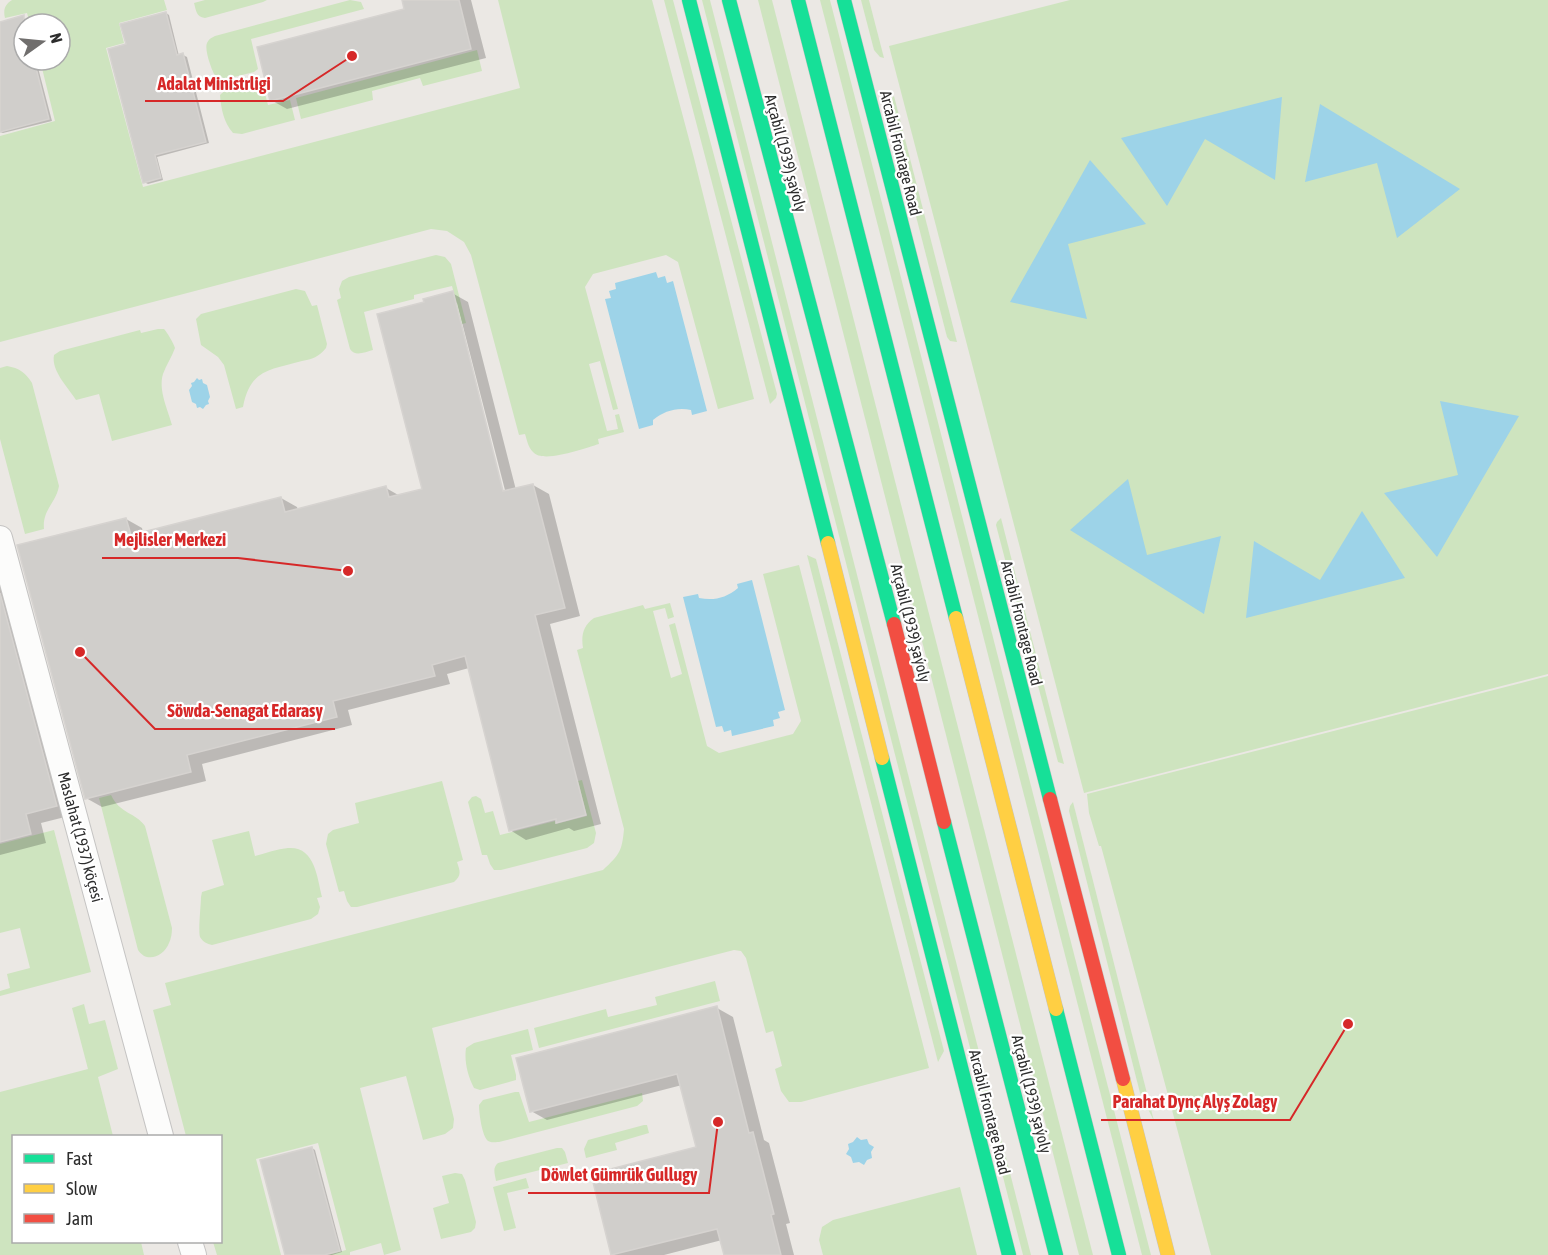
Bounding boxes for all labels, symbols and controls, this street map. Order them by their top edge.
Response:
north arrow [12,12,72,72]
text: N [47,31,66,45]
callout: Adalat Ministrligi [145,65,283,101]
text: Adalat Ministrligi [156,73,271,94]
street label: Arcabil Frontage Road [876,89,925,218]
street label: Arçabil (1939) şaýoly [761,92,810,215]
callout: Mejlisler Merkezi [102,522,238,558]
text: Mejlisler Merkezi [114,529,226,550]
street label: Arcabil Frontage Road [997,559,1046,688]
street label: Arçabil (1939) şaýoly [887,562,935,685]
callout: Söwda-Senagat Edarasy [155,693,335,729]
text: Söwda-Senagat Edarasy [167,700,323,721]
street label: Maslahat (1937) köçesi [54,770,107,904]
street label: Arçabil (1939) şaýoly [1008,1033,1056,1156]
street label: Arcabil Frontage Road [965,1048,1014,1177]
callout: Parahat Dynç Alyş Zolagy [1101,1084,1290,1120]
text: Parahat Dynç Alyş Zolagy [1113,1091,1278,1112]
legend [12,1135,222,1243]
text: Fast [66,1148,93,1169]
callout: Döwlet Gümrük Gullugy [528,1157,709,1193]
text: Döwlet Gümrük Gullugy [541,1164,698,1185]
text: Slow [66,1178,97,1199]
text: Jam [66,1208,93,1229]

